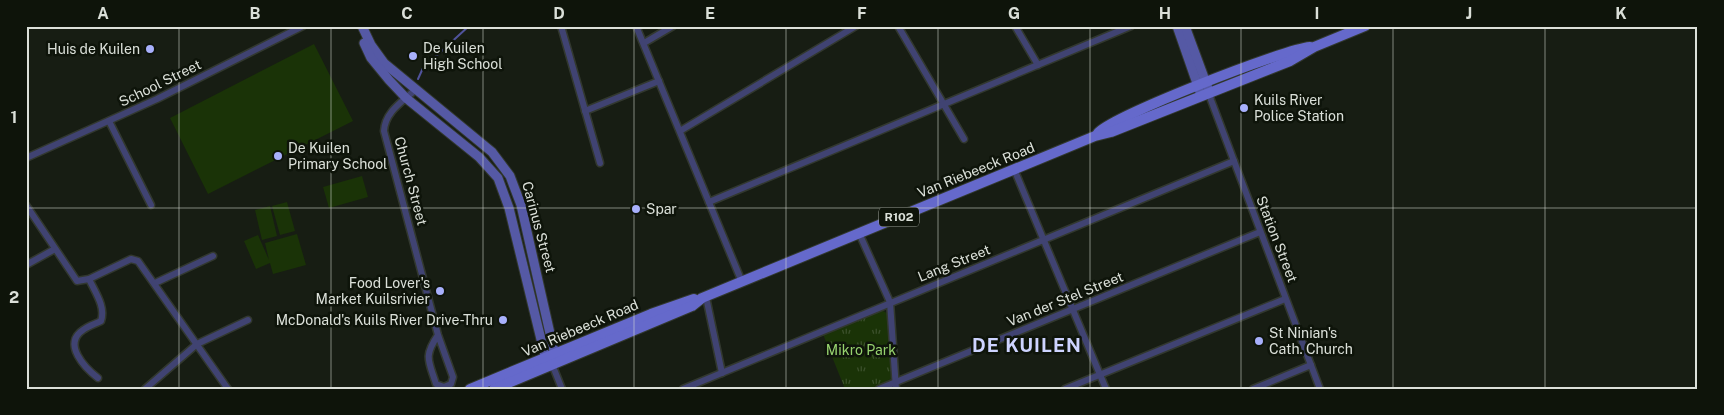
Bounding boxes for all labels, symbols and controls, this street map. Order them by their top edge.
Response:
text: A [97,4,109,23]
text: B [250,4,261,23]
text: C [401,4,413,23]
text: D [553,4,565,23]
text: E [705,4,715,23]
text: F [857,4,867,23]
text: G [1008,4,1020,23]
text: H [1159,4,1171,23]
text: I [1315,4,1319,23]
text: J [1466,4,1472,23]
text: K [1615,4,1627,23]
place label: De Kuilen High School [423,40,502,72]
place label: Huis de Kuilen [47,41,140,57]
marker: Huis de Kuilen [144,43,156,55]
marker: De Kuilen High School [407,50,419,62]
street label: School Street [116,56,204,110]
place label: Kuils River Police Station [1254,92,1344,124]
marker: Kuils River Police Station [1238,102,1250,114]
text: 1 [11,108,17,127]
street label: Church Street [391,135,431,227]
street label: Van Riebeeck Road [915,139,1037,201]
place label: De Kuilen Primary School [288,140,387,172]
marker: De Kuilen Primary School [272,150,284,162]
street label: Carinus Street [519,180,559,274]
street label: Station Street [1253,194,1301,284]
place label: Spar [646,201,677,217]
marker: Spar [630,203,642,215]
road number: R102 [879,208,919,226]
street label: Lang Street [915,241,993,285]
street label: Van der Stel Street [1005,268,1125,330]
place label: Food Lover's Market Kuilsrivier [316,275,430,307]
marker: Food Lover's Market Kuilsrivier [434,285,446,297]
text: 2 [9,288,19,307]
street label: Van Riebeeck Road [519,296,641,360]
place label: McDonald's Kuils River Drive-Thru [276,312,493,328]
marker: McDonald's Kuils River Drive-Thru [497,314,509,326]
place label: St Ninian's Cath. Church [1269,325,1353,357]
district label: DE KUILEN [972,334,1082,356]
marker: St Ninian's Cath. Church [1253,335,1265,347]
park label: Mikro Park [826,342,896,358]

